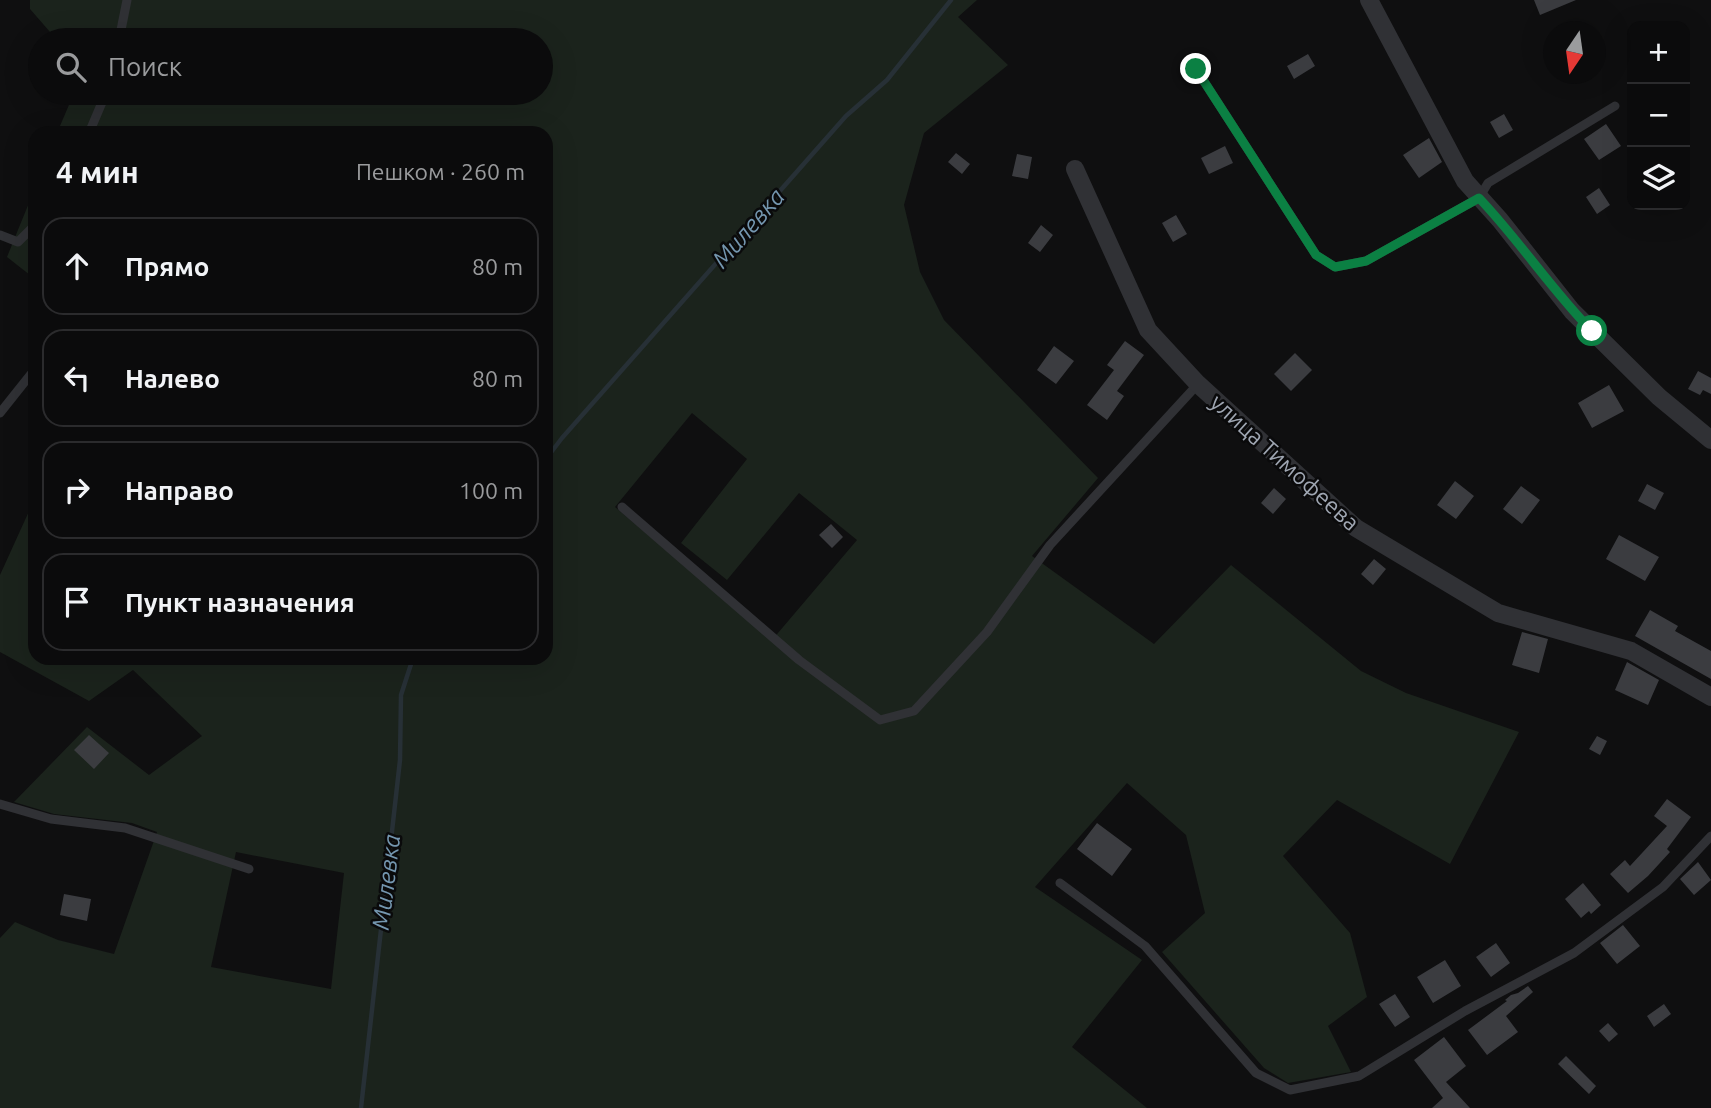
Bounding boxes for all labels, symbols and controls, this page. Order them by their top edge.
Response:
north arrow [1543,21,1606,84]
map controls [1627,21,1690,210]
button: + [1627,21,1690,84]
search box [28,28,553,105]
icon: search [52,48,90,86]
text: Поиск [108,52,182,81]
route end [1180,53,1211,84]
button: − [1627,84,1690,147]
button: layers [1627,147,1690,210]
text: 4 мин [56,155,139,189]
text: Пешком · 260 m [356,159,525,184]
water label: Милевка [706,183,790,273]
icon: ahead [58,247,96,285]
text: Прямо [125,252,209,281]
text: 80 m [472,254,523,279]
route start [1576,315,1607,346]
icon: left [58,359,96,397]
text: Налево [125,364,220,393]
text: 80 m [472,366,523,391]
street label: улица Тимофеева [1206,389,1364,535]
icon: right [58,471,96,509]
text: Направо [125,476,234,505]
text: 100 m [459,478,523,503]
icon: arrive [58,583,96,621]
text: Пункт назначения [125,588,355,617]
water label: Милевка [367,833,405,931]

